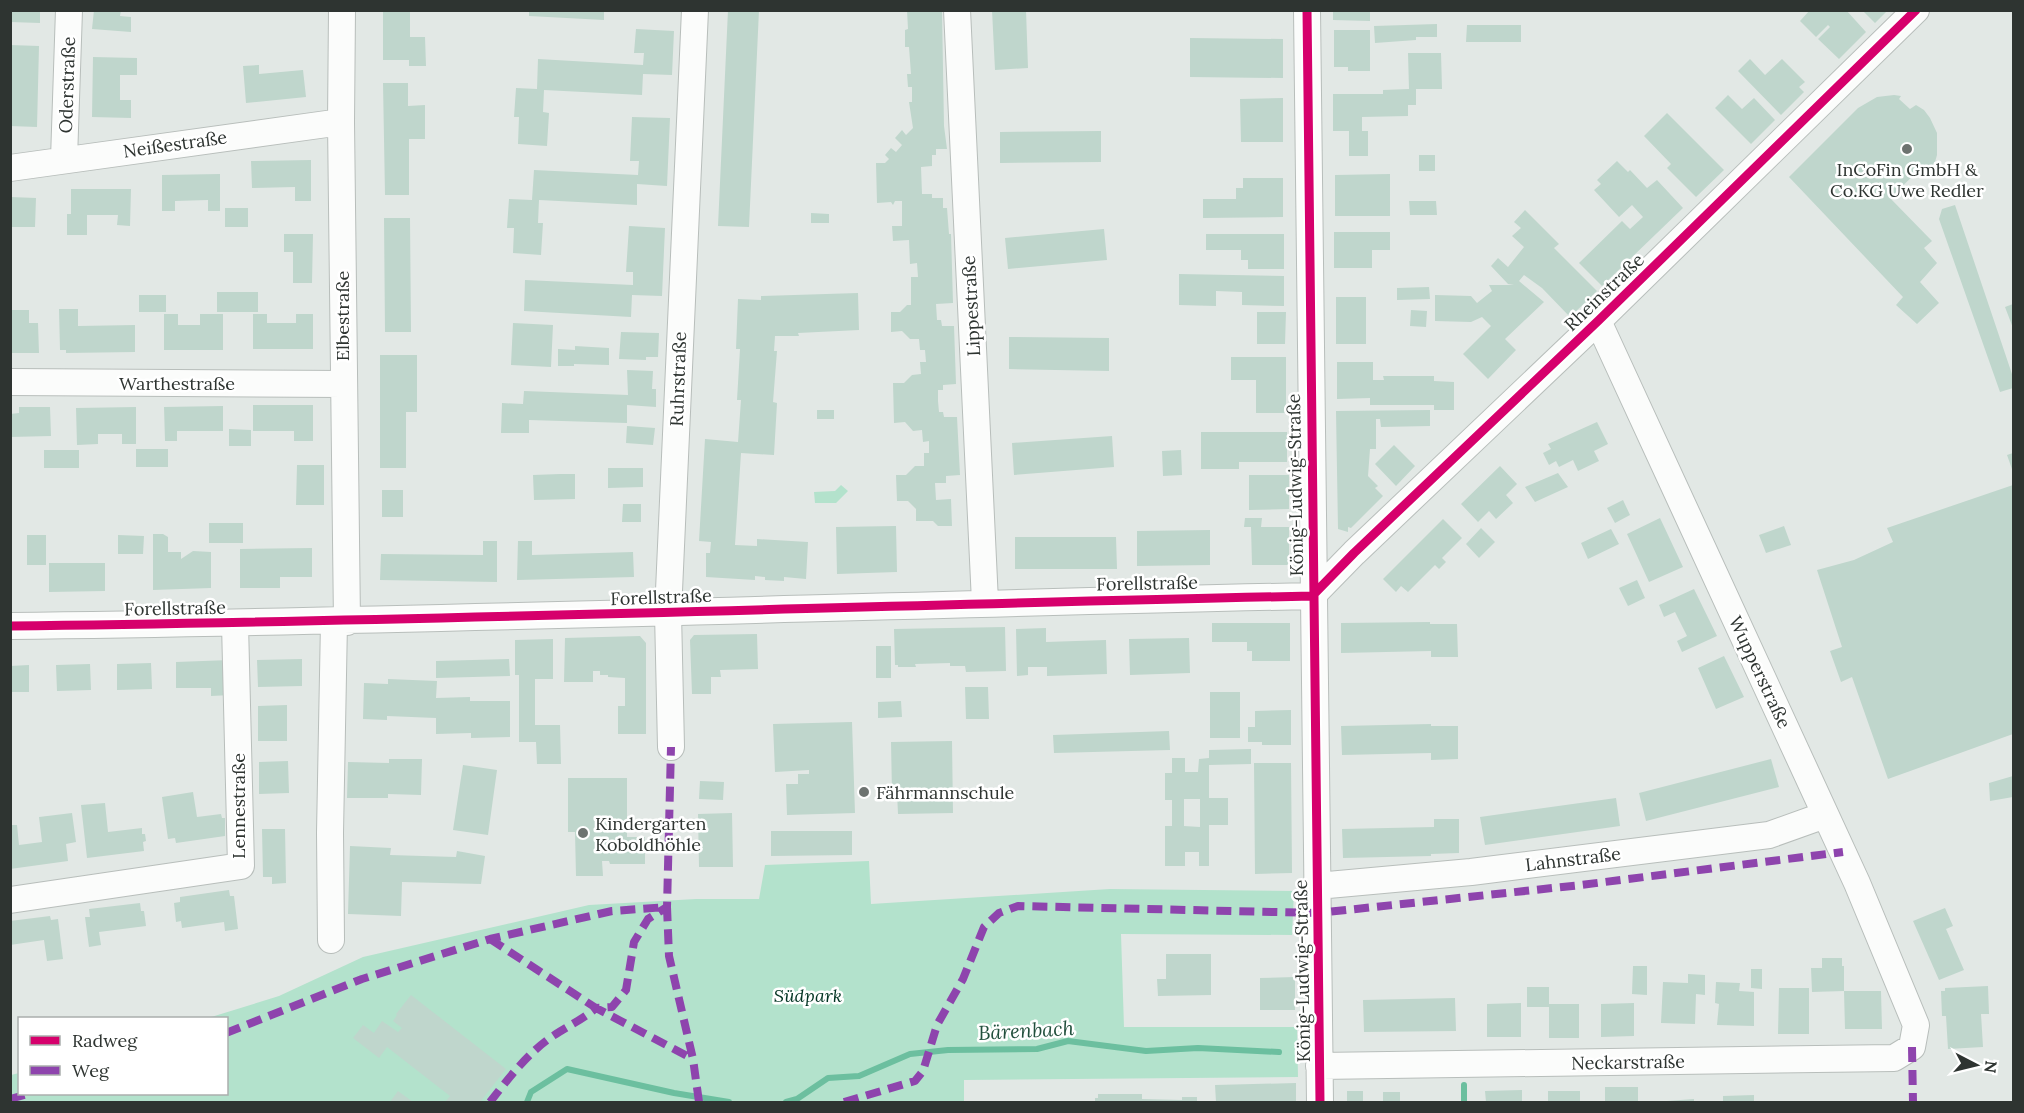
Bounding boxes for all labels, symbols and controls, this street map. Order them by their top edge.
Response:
street label: Oderstraße [54,36,80,134]
street label: Neißestraße [122,125,229,163]
marker: InCoFin GmbH & Co.KG Uwe Redler [1900,142,1914,156]
place label: InCoFin GmbH & Co.KG Uwe Redler [1830,158,1984,202]
street label: Rheinstraße [1559,248,1649,336]
street label: Lippestraße [957,255,985,357]
street label: Elbestraße [331,270,354,361]
street label: Ruhrstraße [665,331,691,427]
street label: Warthestraße [119,372,235,395]
street label: König-Ludwig-Straße [1282,393,1308,577]
street label: Forellstraße [1096,571,1198,595]
street label: Forellstraße [610,584,712,610]
street label: Forellstraße [124,596,226,620]
street label: Wupperstraße [1724,612,1796,732]
street label: Lennestraße [227,753,250,859]
place label: Fährmannschule [876,781,1015,804]
marker: Fährmannschule [857,785,871,799]
place label: Kindergarten Koboldhöhle [595,812,706,856]
marker: Kindergarten Koboldhöhle [576,826,590,840]
street label: Lahnstraße [1524,842,1622,876]
street label: König-Ludwig-Straße [1289,879,1315,1063]
park label: Südpark [774,984,842,1007]
water label: Bärenbach [977,1015,1075,1045]
legend [18,1017,228,1095]
text: Radweg [72,1029,138,1052]
north arrow [1946,1035,2006,1095]
street label: Neckarstraße [1571,1050,1685,1074]
text: Weg [72,1059,110,1082]
text: N [1980,1059,2002,1074]

